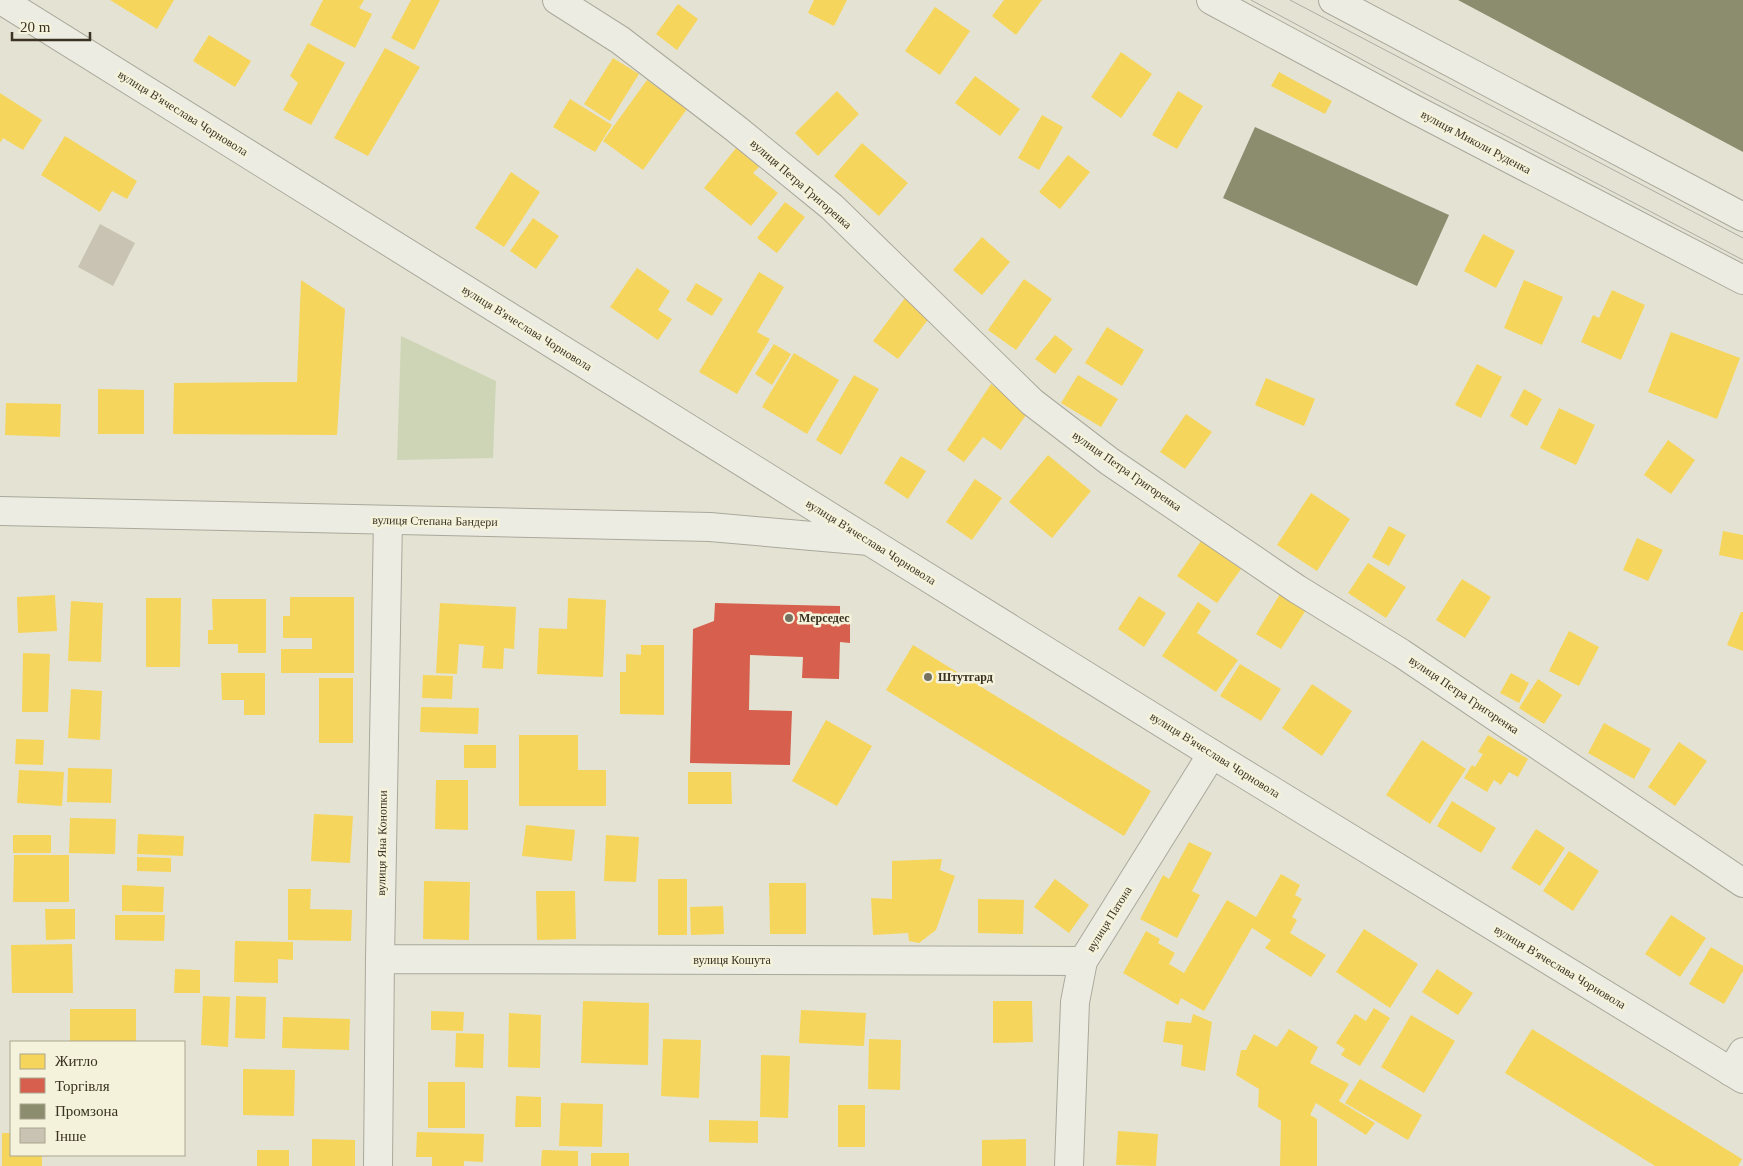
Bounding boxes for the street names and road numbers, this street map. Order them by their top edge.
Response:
street label: вулиця В'ячеслава Чорновола [115,67,251,159]
street label: вулиця Миколи Руденка [1419,107,1534,177]
street label: вулиця Петра Григоренка [747,136,855,232]
street label: вулиця В'ячеслава Чорновола [459,282,595,374]
street label: вулиця Петра Григоренка [1070,428,1185,514]
street label: вулиця В'ячеслава Чорновола [803,496,939,588]
street label: вулиця Степана Бандери [372,513,498,529]
street label: вулиця Петра Григоренка [1406,653,1522,737]
street label: вулиця В'ячеслава Чорновола [1147,709,1283,801]
street label: вулиця Яна Конопки [374,790,390,896]
street label: вулиця Патона [1083,883,1135,954]
street label: вулиця В'ячеслава Чорновола [1492,922,1629,1012]
street label: вулиця Кошута [693,953,771,967]

